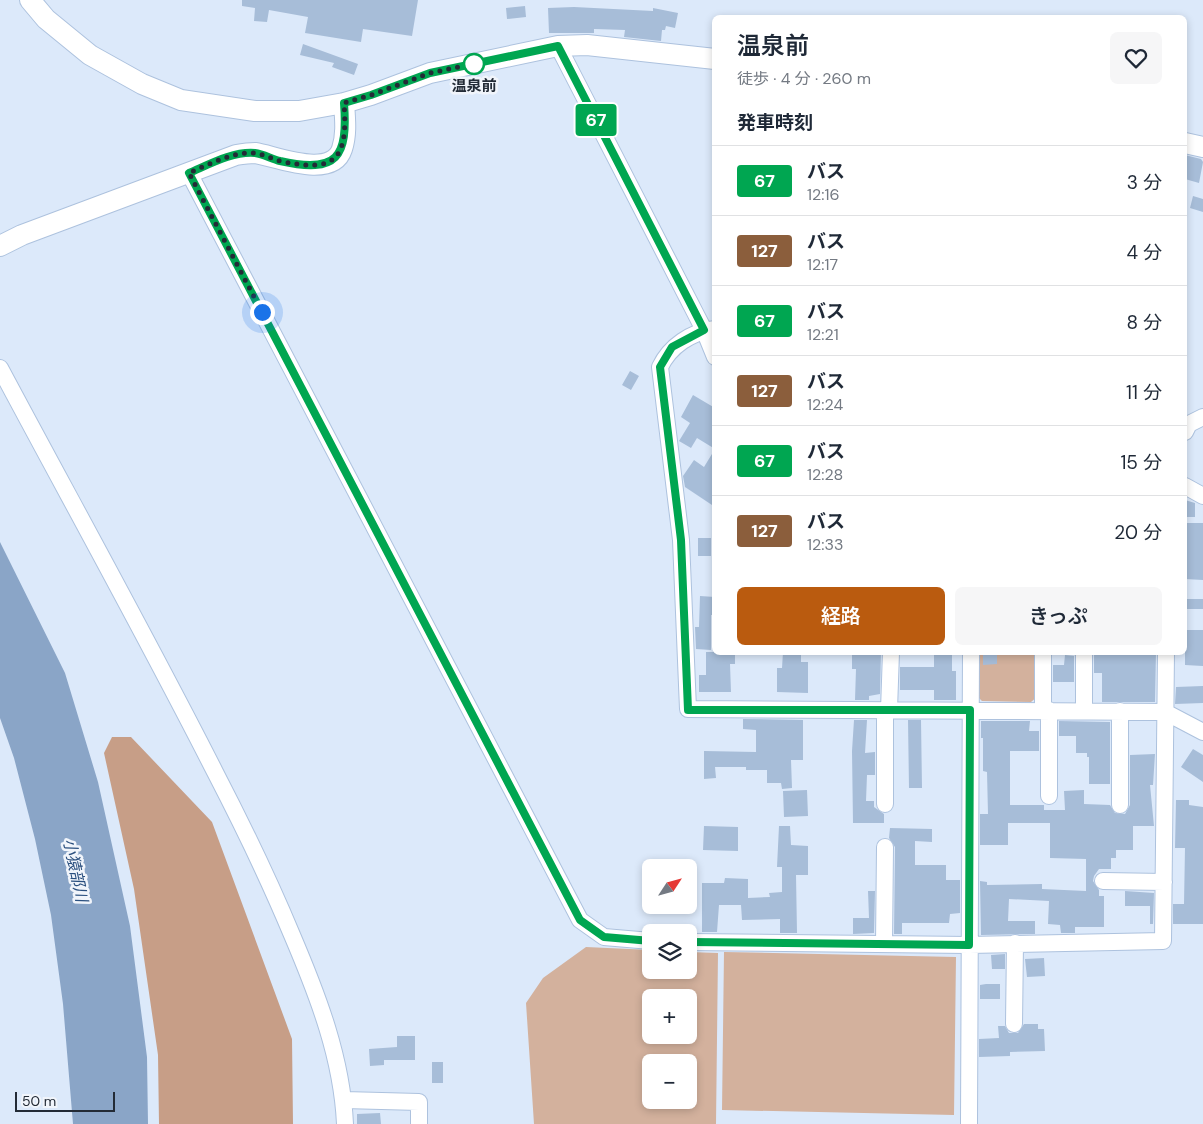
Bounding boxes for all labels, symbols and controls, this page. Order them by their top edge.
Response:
text: 温泉前 [737,30,809,61]
button: heart [1110,32,1162,84]
marker: 温泉前 [463,53,485,75]
text: 徒歩 · 4 分 · 260 m [737,68,871,89]
place label: 温泉前 [451,76,497,96]
line badge: 67 [574,104,618,136]
text: 67 [586,108,606,132]
text: 発車時刻 [737,110,813,135]
text: バス [807,159,845,184]
text: 67 [754,169,775,193]
text: 3 分 [1127,170,1162,195]
text: 12:16 [807,184,839,205]
text: バス [807,229,845,254]
text: 127 [751,239,778,263]
text: 4 分 [1126,240,1162,265]
text: 12:17 [807,254,838,275]
text: バス [807,299,845,324]
your location [250,300,275,325]
text: 67 [754,309,775,333]
text: 8 分 [1126,310,1162,335]
text: 12:21 [807,324,839,345]
text: バス [807,369,845,394]
text: 127 [751,379,778,403]
text: 11 分 [1126,380,1162,405]
text: 12:24 [807,394,843,415]
text: バス [807,439,845,464]
text: 67 [754,449,775,473]
text: 15 分 [1120,450,1162,475]
text: 12:28 [807,464,843,485]
text: バス [807,509,845,534]
text: 127 [751,519,778,543]
text: 20 分 [1114,520,1162,545]
text: 12:33 [807,534,843,555]
button: 経路 [737,587,945,645]
button: きっぷ [955,587,1162,645]
water label: 小猿部川 [59,837,93,906]
north arrow [642,859,698,914]
map controls [642,859,697,1109]
button: layers [642,924,697,979]
button: + [642,989,697,1044]
button: − [642,1054,697,1109]
scale bar [15,1089,115,1112]
text: 50 m [22,1092,56,1110]

